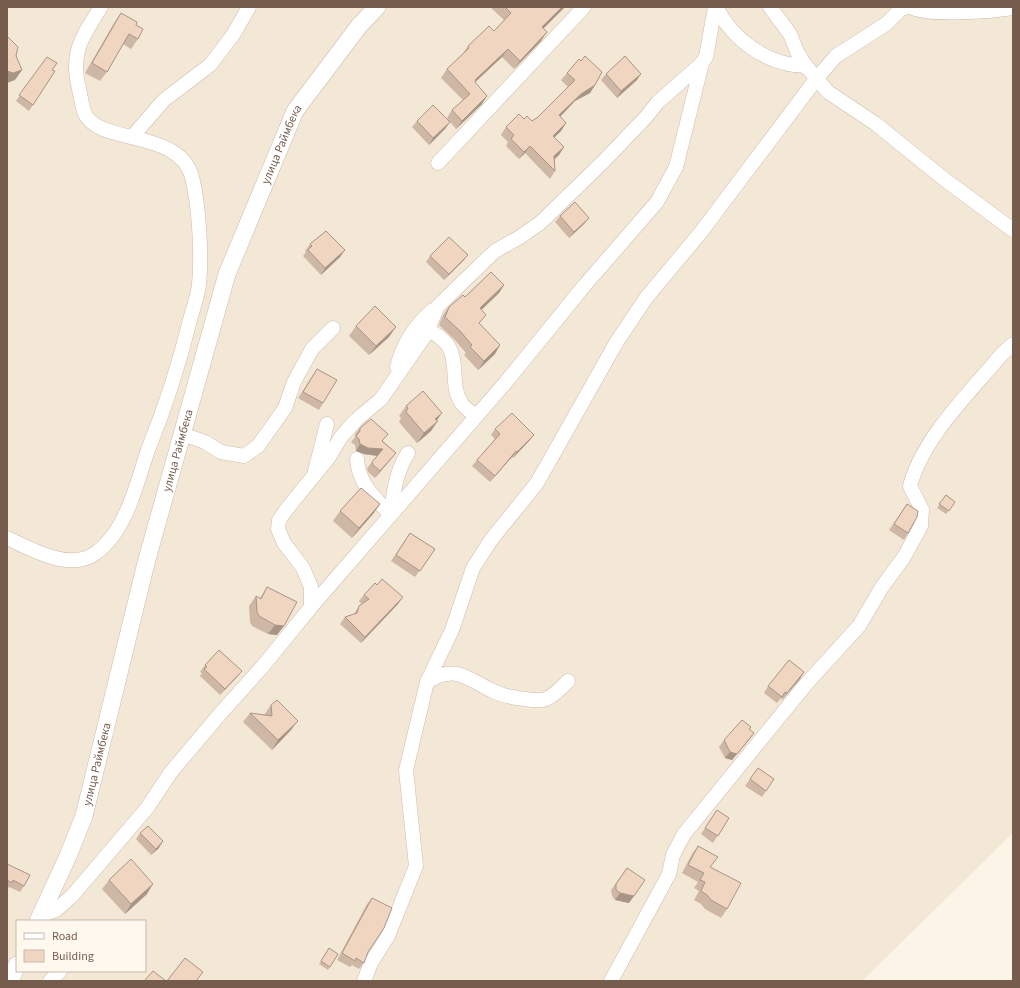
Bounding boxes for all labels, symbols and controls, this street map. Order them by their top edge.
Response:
street label: улица Раймбека [257,101,306,187]
street label: улица Раймбека [158,407,197,494]
street label: улица Раймбека [78,721,115,808]
legend [16,920,146,972]
text: Road [52,928,78,945]
text: Building [52,948,94,965]

